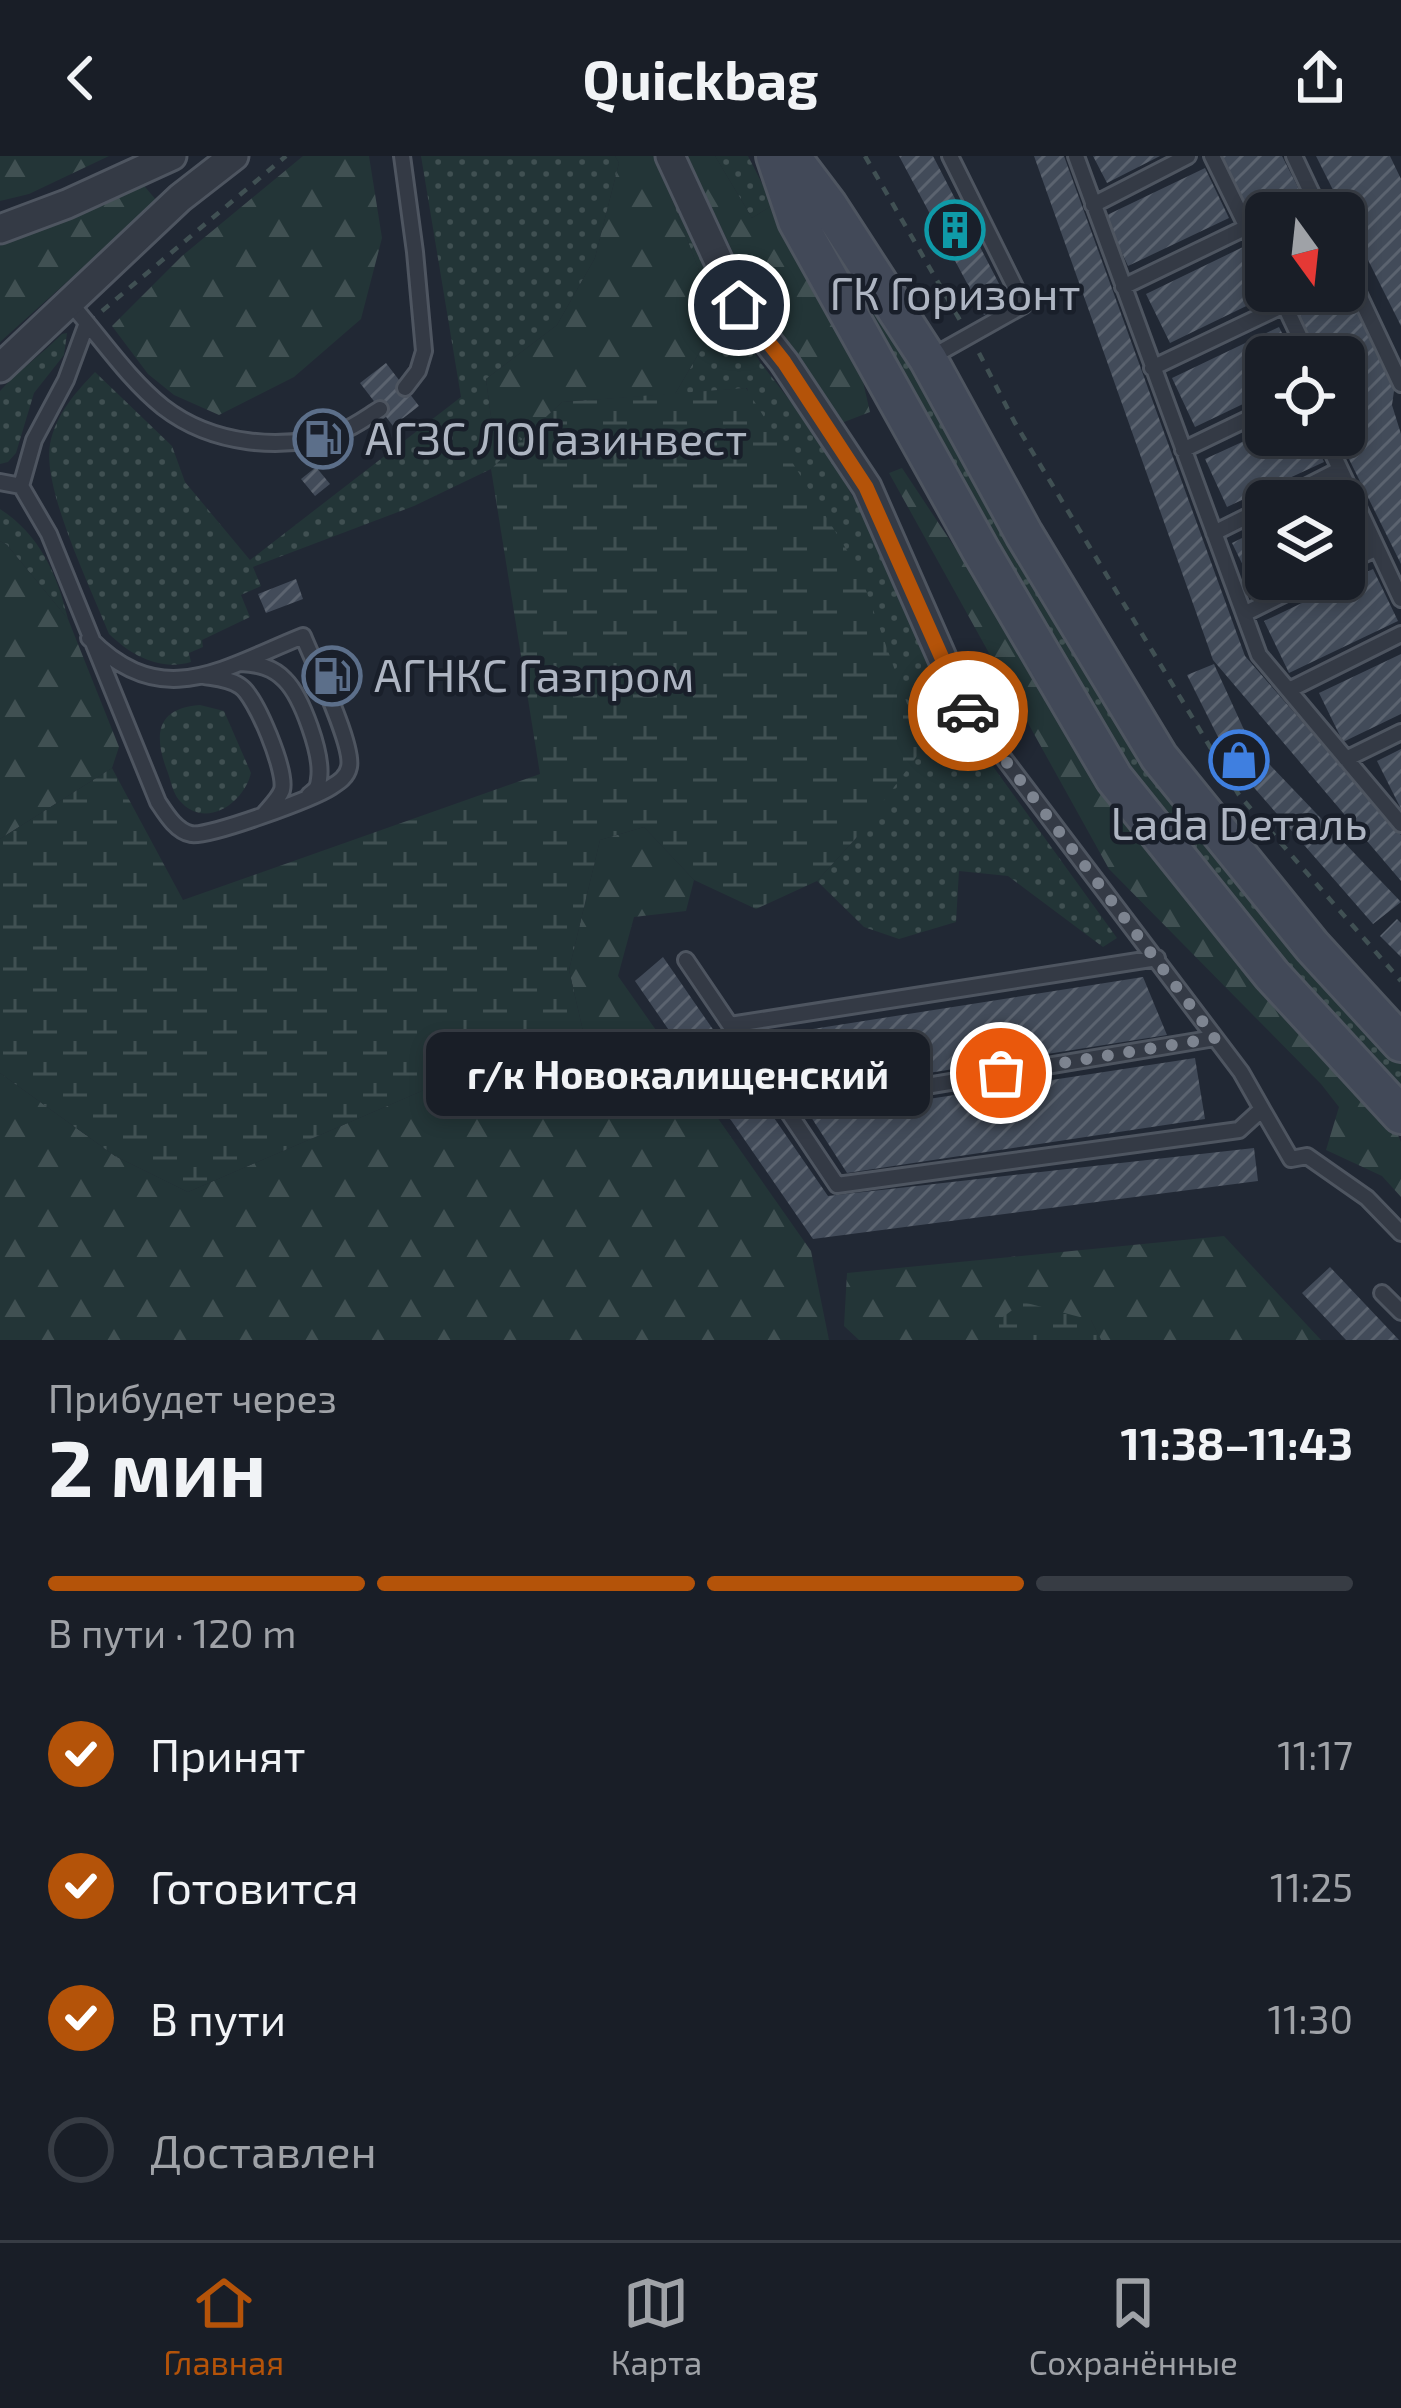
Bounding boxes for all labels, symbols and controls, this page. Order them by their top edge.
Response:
icon: back [48,45,114,111]
icon: share [1287,45,1353,111]
text: Quickbag [583,46,818,111]
north arrow [1245,192,1365,312]
map controls [1245,192,1365,600]
building icon: ГК Горизонт [924,199,986,261]
pin [688,254,790,356]
place label: ГК Горизонт [829,265,1081,319]
icon: home [706,272,772,338]
button: locate [1245,336,1365,456]
fuel station icon: АГЗС ЛОГазинвест [292,408,354,470]
place label: АГЗС ЛОГазинвест [365,410,747,464]
button: layers [1245,480,1365,600]
fuel station icon: АГНКС Газпром [301,645,363,707]
place label: АГНКС Газпром [374,647,694,701]
courier [908,651,1028,771]
icon: car [935,678,1001,744]
shop icon: Lada Dеталь [1208,729,1270,791]
place label: Lada Dеталь [1110,795,1368,849]
pin [950,1022,1052,1124]
callout: г/к Новокалищенский [425,1031,929,1115]
icon: bag [968,1040,1034,1106]
text: г/к Новокалищенский [467,1050,889,1097]
text: Прибудет через [48,1374,337,1421]
text: 11:38–11:43 [1121,1415,1353,1469]
text: 2 мин [48,1419,266,1513]
text: В пути · 120 m [48,1609,296,1656]
icon: check [48,1721,114,1787]
text: Принят [150,1727,305,1781]
text: 11:17 [1277,1731,1353,1778]
icon: check [48,1853,114,1919]
text: Готовится [150,1859,359,1913]
text: 11:25 [1270,1863,1353,1910]
icon: check [48,1985,114,2051]
text: В пути [150,1991,286,2045]
text: 11:30 [1268,1995,1353,2042]
text: Доставлен [150,2123,377,2177]
tab: Главная [163,2270,284,2382]
tab: Карта [611,2270,702,2382]
tab: Сохранённые [1029,2270,1238,2382]

